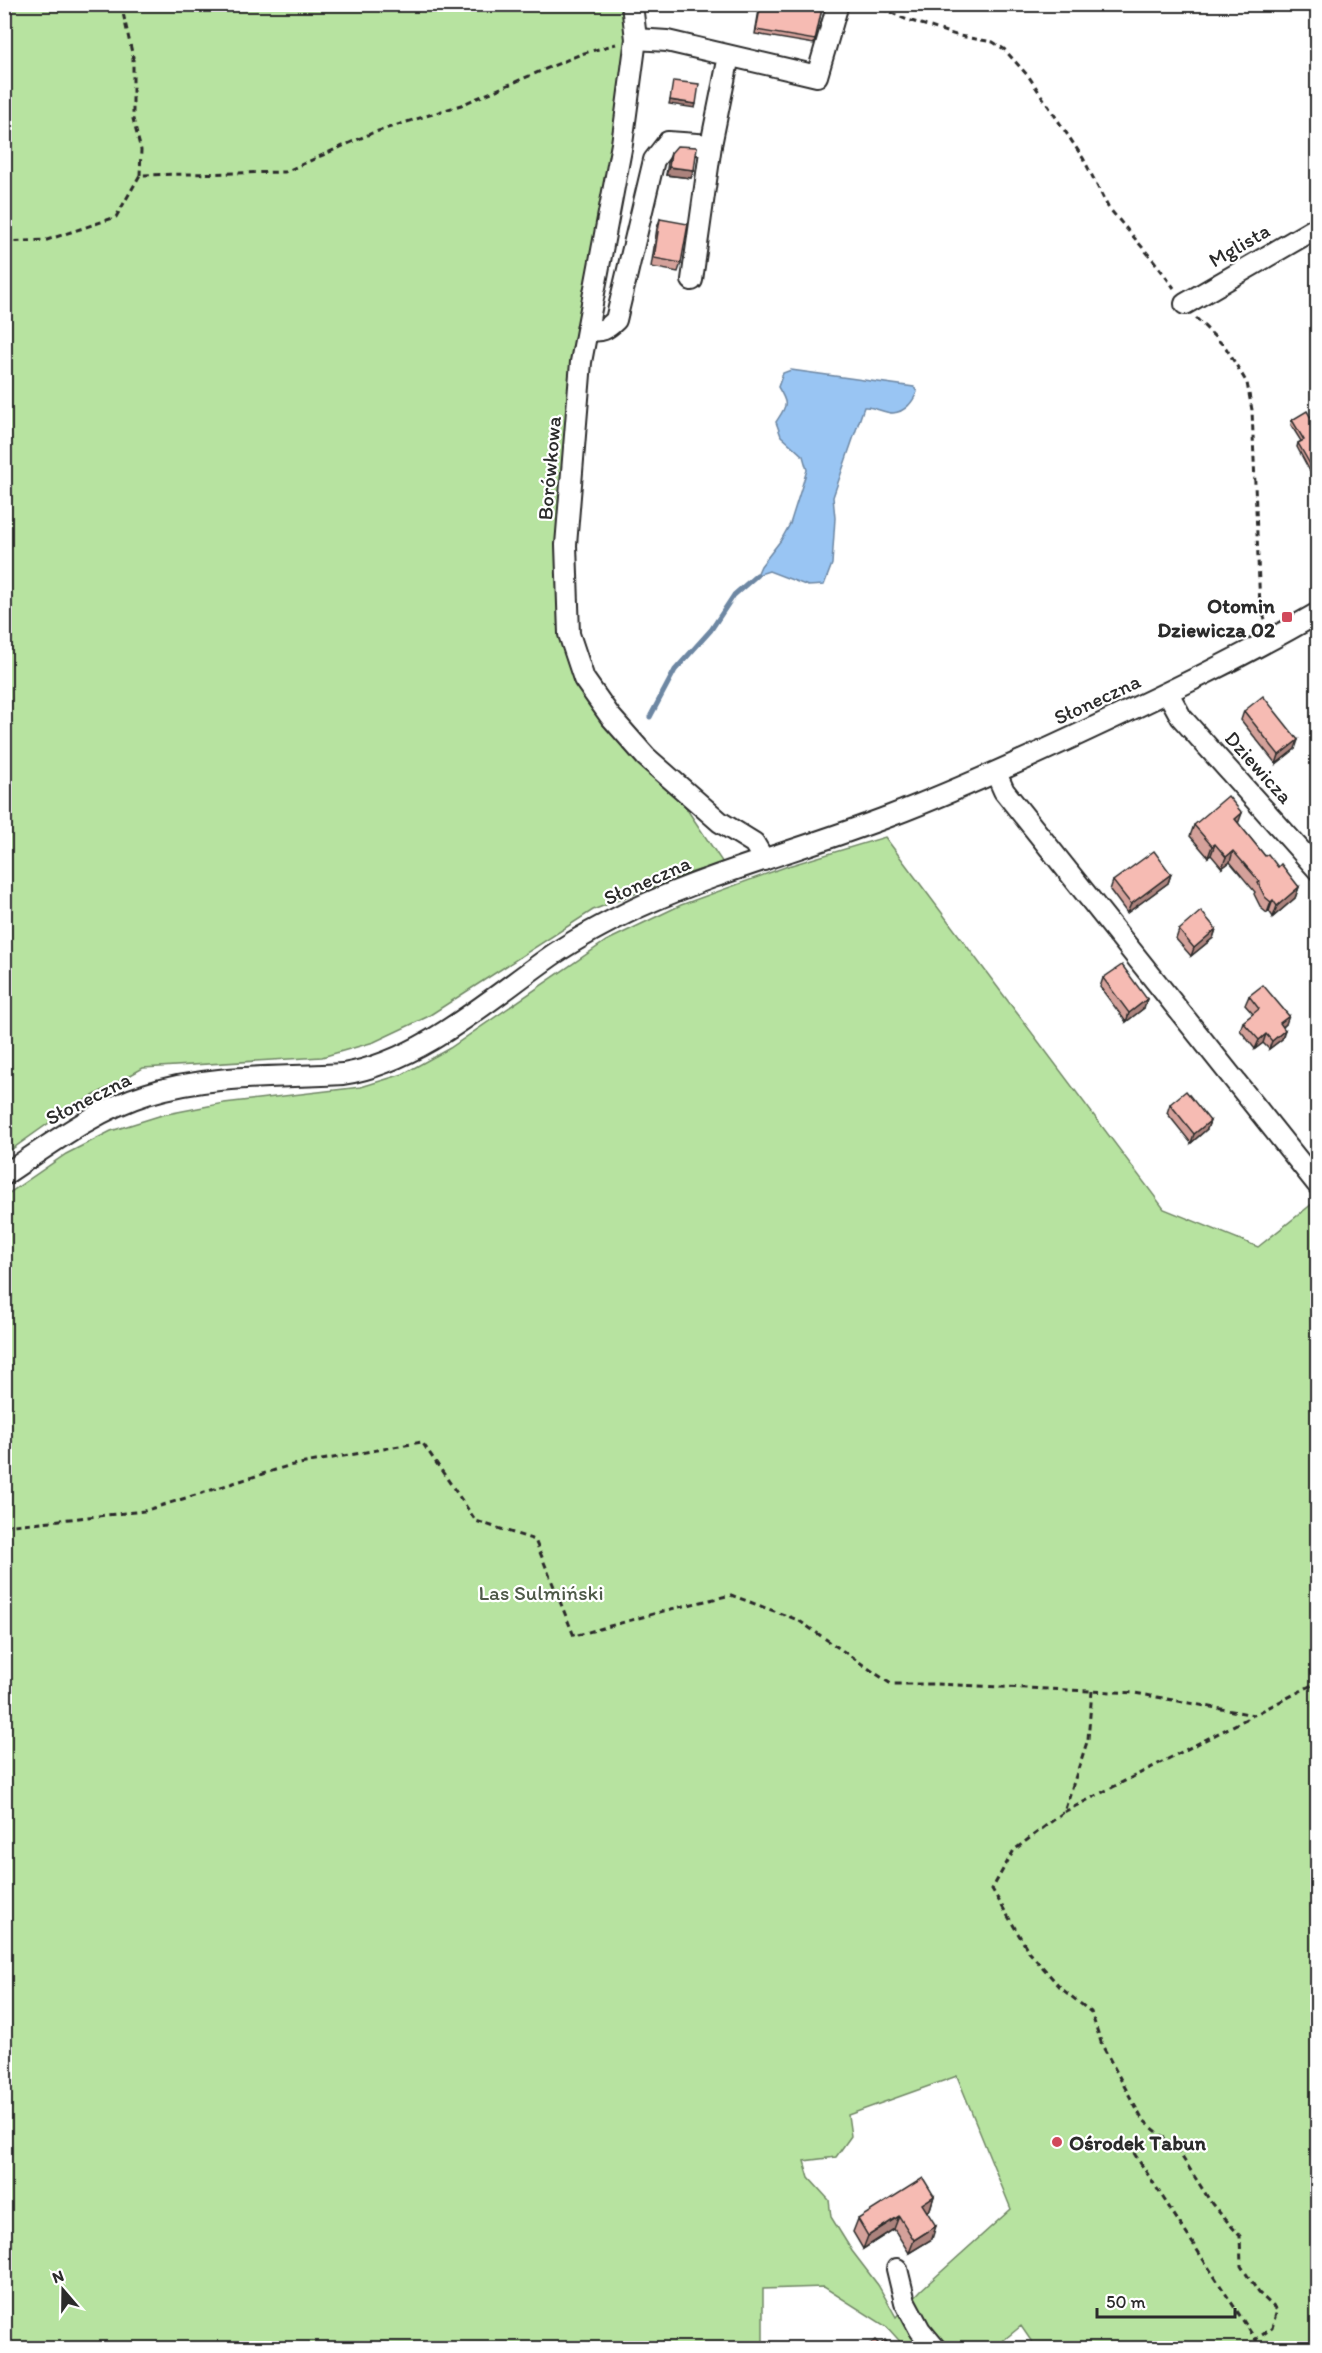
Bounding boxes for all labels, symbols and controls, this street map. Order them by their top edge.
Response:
street label: Mglista [1204,218,1274,272]
street label: Borówkowa [532,415,566,521]
place label: Otomin Dziewicza 02 [1157,593,1275,642]
marker: Otomin Dziewicza 02 [1280,610,1294,624]
street label: Słoneczna [1050,668,1144,730]
street label: Dziewicza [1220,726,1298,809]
street label: Słoneczna [600,850,694,910]
street label: Słoneczna [41,1066,135,1130]
park label: Las Sulmiński [478,1580,604,1605]
place label: Ośrodek Tabun [1069,2130,1207,2155]
marker: Ośrodek Tabun [1050,2135,1064,2149]
north arrow [33,2260,93,2320]
text: N [50,2266,66,2287]
scale bar [1097,2281,1235,2319]
text: 50 m [1106,2291,1146,2313]

